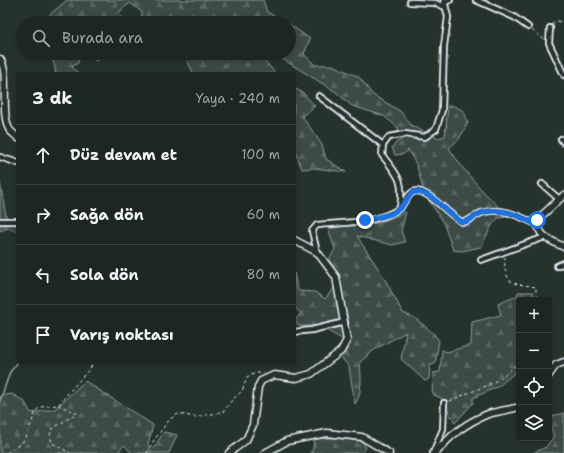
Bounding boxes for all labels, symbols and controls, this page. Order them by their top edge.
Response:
search box [16,16,296,60]
icon: search [30,27,52,49]
text: Burada ara [62,28,143,48]
text: 3 dk [32,87,72,109]
text: Yaya · 240 m [196,90,280,107]
icon: ahead [32,144,54,166]
text: Düz devam et [70,145,177,165]
text: 100 m [241,146,280,163]
icon: right [32,204,54,226]
text: Sağa dön [70,205,144,225]
text: 60 m [247,206,280,223]
route end [356,211,374,229]
route start [528,211,546,229]
icon: left [32,264,54,286]
text: Sola dön [70,265,139,285]
text: 80 m [246,266,280,283]
map controls [516,297,552,441]
button: + [516,297,552,333]
icon: arrive [32,324,54,346]
text: Varış noktası [70,325,174,345]
button: − [516,333,552,369]
button: locate [516,369,552,405]
button: layers [516,405,552,441]

